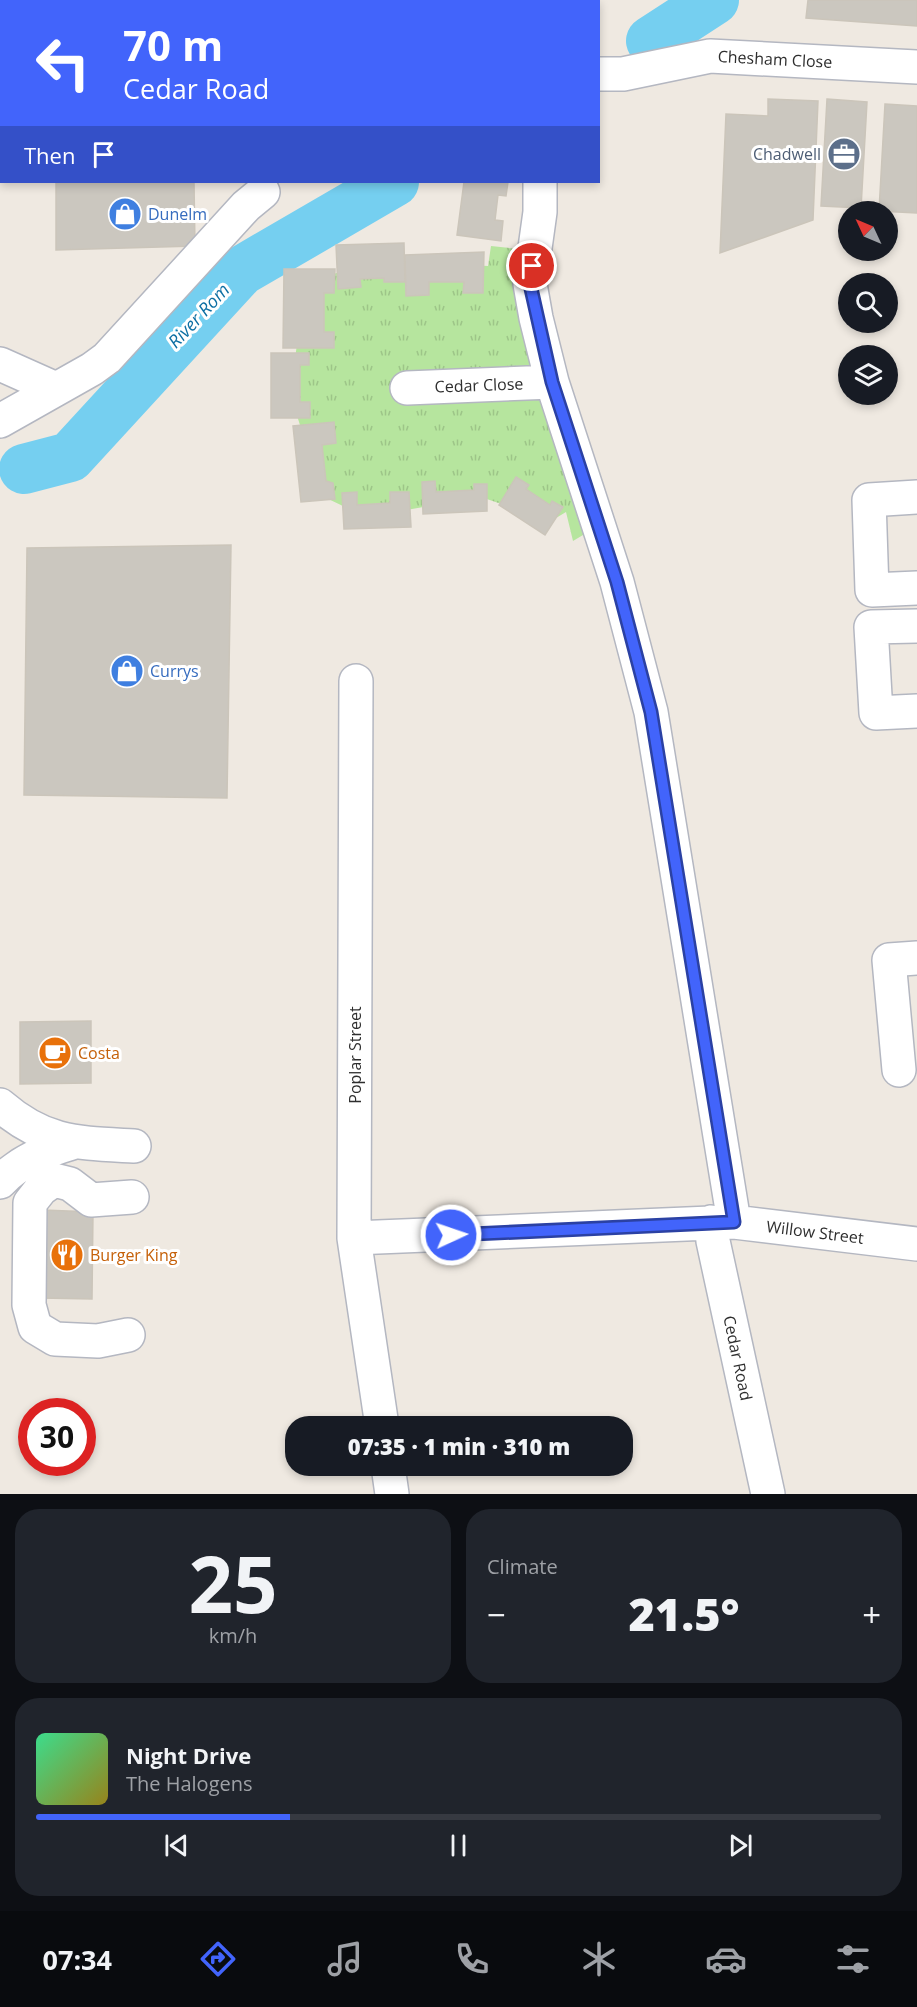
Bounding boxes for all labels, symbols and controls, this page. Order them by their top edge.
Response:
text: 70 m [123,16,223,73]
icon: left [24,24,102,102]
street label: Chesham Close [717,45,833,73]
text: Cedar Road [123,70,269,107]
office icon: Chadwell [826,136,862,172]
icon: arrive [87,138,120,171]
text: Then [24,140,75,170]
place label: Chadwell [753,143,821,165]
shop icon: Dunelm [107,196,143,232]
north arrow [838,201,898,261]
map controls [838,201,898,405]
place label: Dunelm [148,203,207,225]
pin [506,240,557,291]
icon: arrive [515,249,548,282]
button: search [838,273,898,333]
water label: River Rom [162,278,234,353]
button: layers [838,345,898,405]
street label: Cedar Close [434,372,524,398]
shop icon: Currys [109,653,145,689]
place label: Currys [150,660,199,682]
street label: Poplar Street [344,1006,366,1104]
cafe icon: Costa [37,1035,73,1071]
place label: Costa [78,1042,120,1064]
position arrow [419,1203,483,1267]
street label: Willow Street [765,1215,865,1249]
restaurant icon: Burger King [49,1237,85,1273]
place label: Burger King [90,1244,178,1266]
street label: Cedar Road [718,1313,758,1403]
speed limit sign: 30 [18,1398,96,1476]
text: 07:35 · 1 min · 310 m [348,1431,570,1461]
text: 25 [188,1530,278,1636]
text: Climate [487,1553,558,1580]
text: 21.5° [628,1583,740,1644]
text: − [487,1592,506,1637]
text: + [862,1592,881,1637]
text: km/h [209,1622,257,1649]
text: Night Drive [126,1740,251,1770]
text: The Halogens [126,1770,253,1797]
icon: previous [160,1829,193,1862]
icon: pause [442,1829,475,1862]
icon: next [724,1829,757,1862]
icon: directions [197,1938,239,1980]
icon: music [324,1938,366,1980]
icon: phone [451,1938,493,1980]
icon: climate [578,1938,620,1980]
icon: car [705,1938,747,1980]
icon: filters [832,1938,874,1980]
text: 07:34 [43,1941,112,1978]

